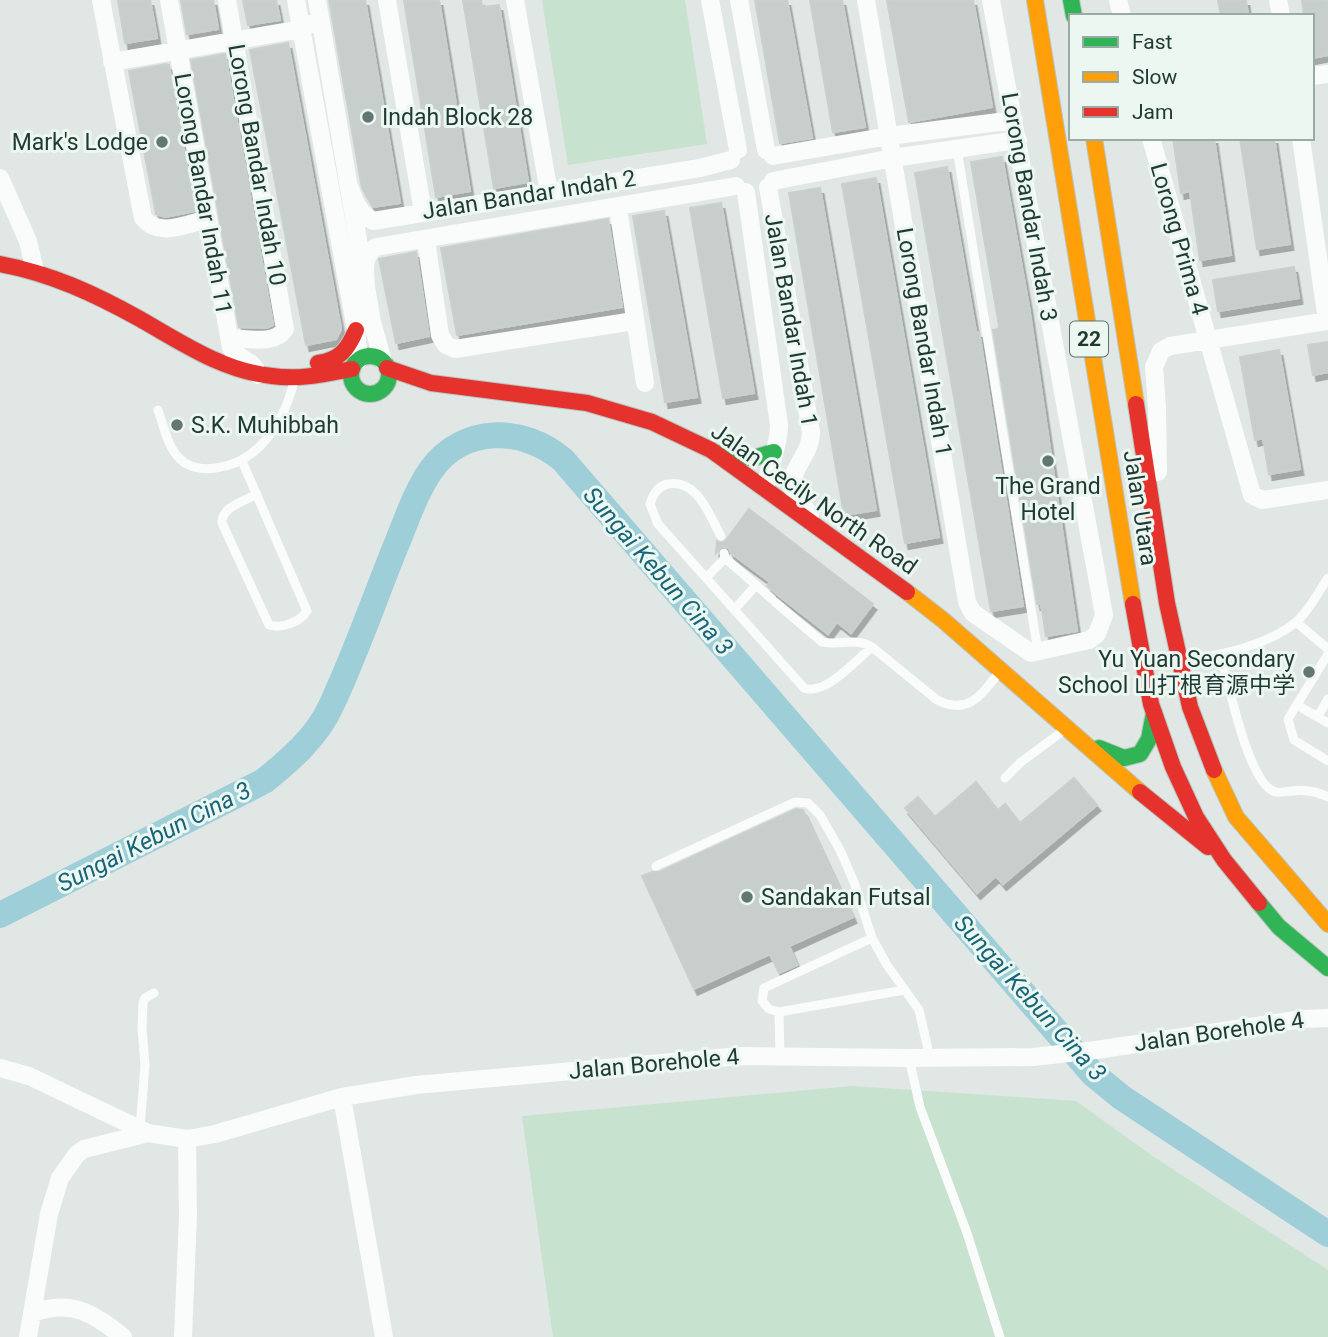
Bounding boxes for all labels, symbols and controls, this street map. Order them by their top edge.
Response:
legend [1069,14,1314,140]
text: Fast [1132,30,1173,54]
street label: Lorong Bandar Indah 10 [222,42,292,288]
text: Slow [1132,65,1178,89]
street label: Lorong Bandar Indah 11 [168,71,238,317]
street label: Lorong Bandar Indah 3 [996,91,1062,323]
text: Jam [1132,100,1173,124]
place label: Indah Block 28 [382,104,533,131]
marker: Indah Block 28 [360,109,376,125]
place label: Mark's Lodge [12,129,148,156]
marker: Mark's Lodge [154,134,170,150]
street label: Lorong Prima 4 [1144,160,1214,318]
street label: Jalan Bandar Indah 2 [420,165,638,225]
street label: Jalan Bandar Indah 1 [759,211,823,429]
street label: Lorong Bandar Indah 1 [891,226,957,458]
road number: 22 [1070,322,1108,356]
place label: S.K. Muhibbah [191,412,339,439]
marker: S.K. Muhibbah [169,417,185,433]
street label: Jalan Cecily North Road [706,418,922,580]
street label: Jalan Utara [1118,448,1162,568]
marker: The Grand Hotel [1040,453,1056,469]
place label: The Grand Hotel [995,473,1101,526]
water label: Sungai Kebun Cina 3 [577,481,739,661]
place label: Yu Yuan Secondary School 山打根育源中学 [1058,646,1295,699]
marker: Yu Yuan Secondary School 山打根育源中学 [1301,664,1317,680]
water label: Sungai Kebun Cina 3 [53,776,255,898]
place label: Sandakan Futsal [761,884,931,911]
marker: Sandakan Futsal [739,889,755,905]
water label: Sungai Kebun Cina 3 [948,909,1112,1087]
street label: Jalan Borehole 4 [1132,1007,1306,1057]
street label: Jalan Borehole 4 [568,1043,740,1085]

